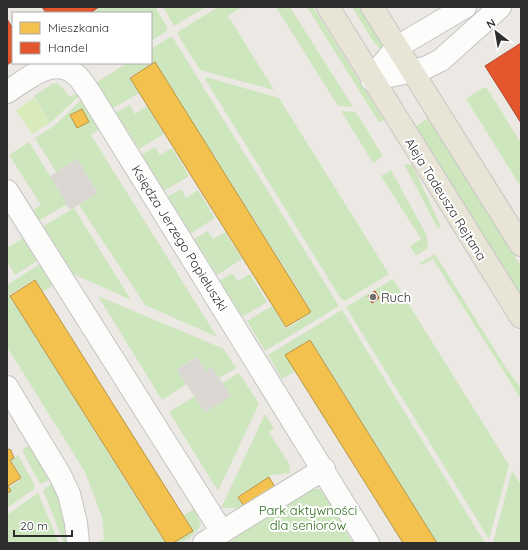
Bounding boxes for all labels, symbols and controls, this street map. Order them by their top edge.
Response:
legend [12,12,152,64]
north arrow [476,12,516,52]
text: N [484,15,498,32]
text: Mieszkania [48,20,109,35]
text: Handel [48,40,88,55]
street label: Aleja Tadeusza Rejtana [402,135,490,263]
street label: Księdza Jerzego Popiełuszki [128,162,232,314]
place label: Ruch [381,289,411,305]
marker: Ruch [368,292,378,302]
park label: Park aktywności dla seniorów [259,502,357,533]
scale bar [14,512,72,538]
text: 20 m [20,518,48,533]

